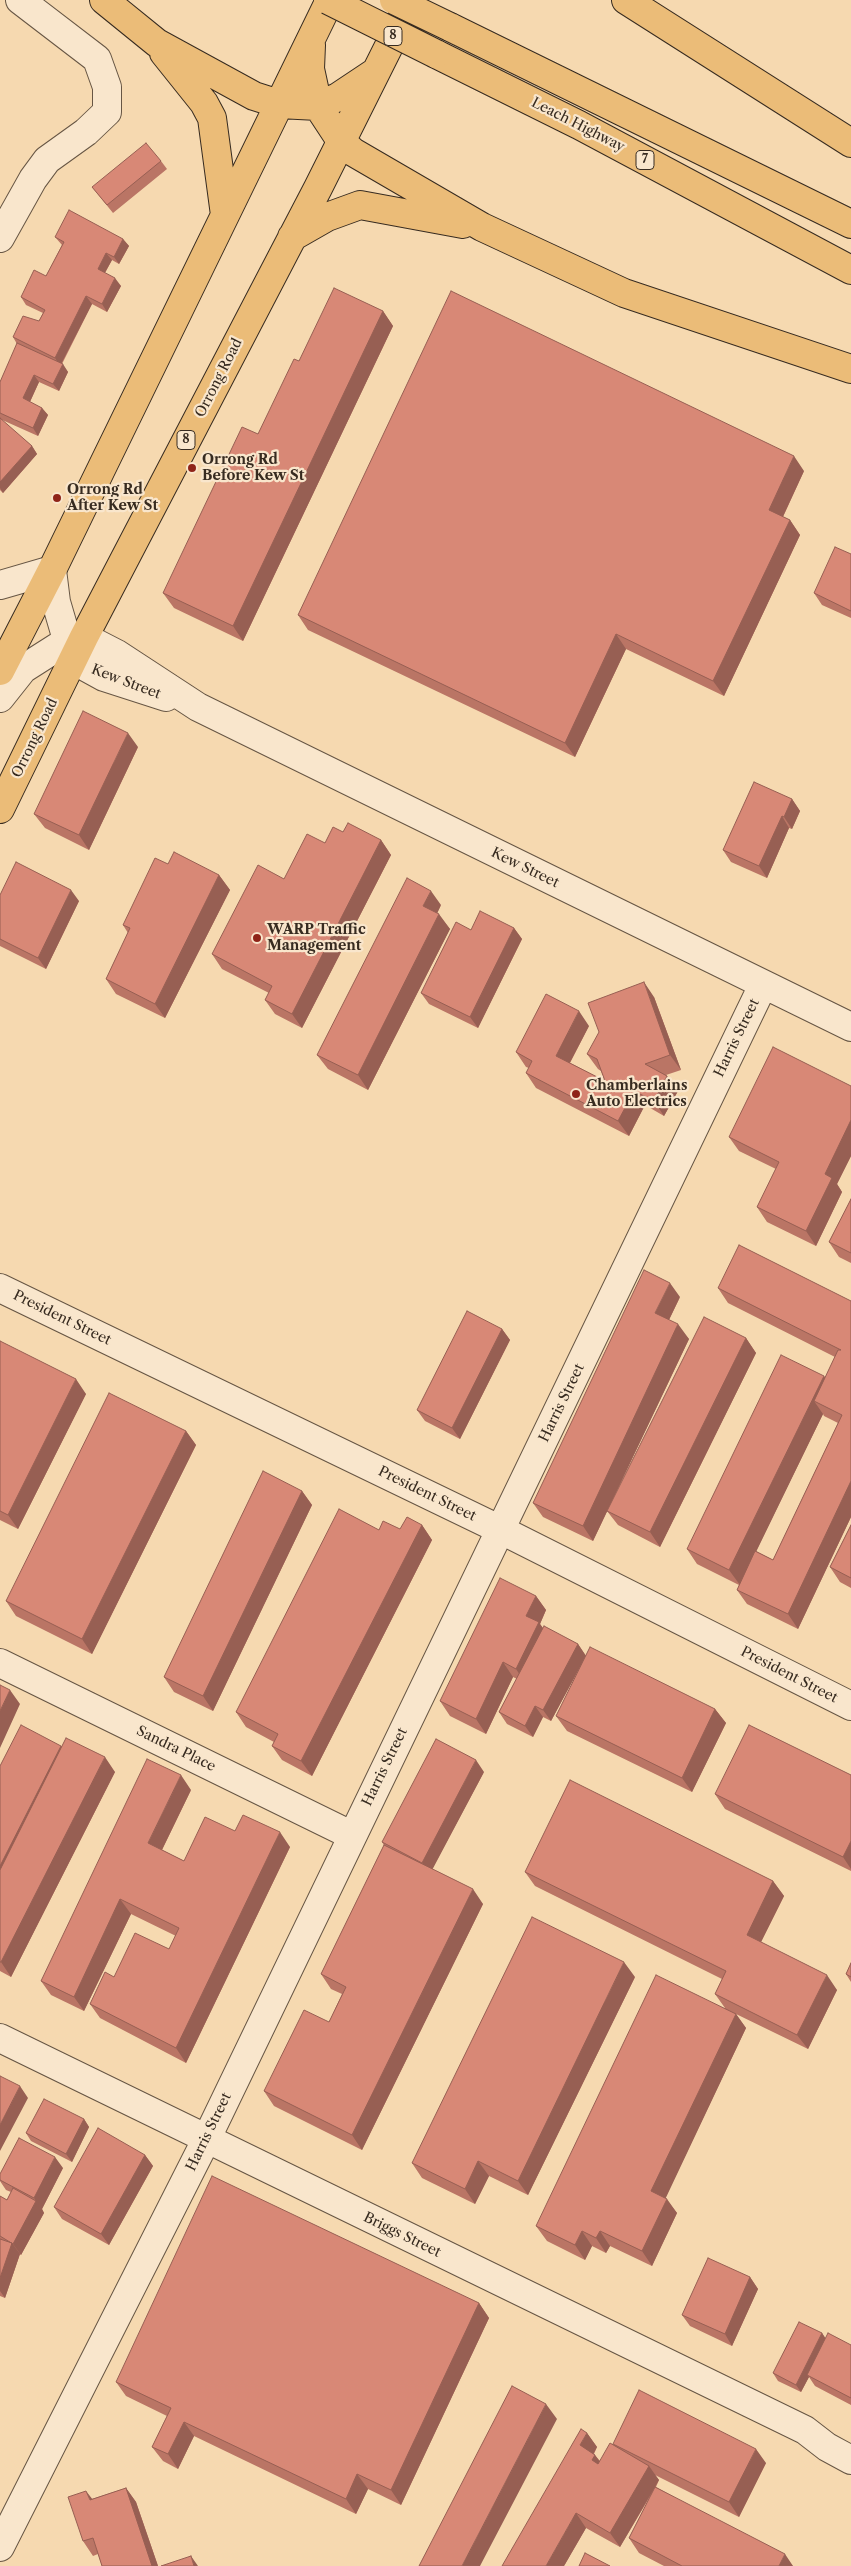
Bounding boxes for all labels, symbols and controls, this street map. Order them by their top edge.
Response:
road number: 8 [384,27,402,46]
street label: Leach Highway [529,94,627,156]
road number: 7 [636,150,654,170]
street label: Orrong Road [192,336,246,420]
road number: 8 [177,430,195,450]
place label: Orrong Rd Before Kew St [202,452,304,484]
marker: Orrong Rd Before Kew St [186,462,198,474]
place label: Orrong Rd After Kew St [67,482,158,514]
marker: Orrong Rd After Kew St [51,492,63,504]
street label: Kew Street [89,661,163,703]
street label: Orrong Road [9,696,61,780]
street label: Kew Street [488,844,562,892]
place label: WARP Traffic Management [267,922,366,954]
marker: WARP Traffic Management [251,932,263,944]
street label: Harris Street [711,996,763,1080]
place label: Chamberlains Auto Electrics [586,1078,687,1110]
marker: Chamberlains Auto Electrics [570,1088,582,1100]
street label: President Street [10,1287,114,1349]
street label: Harris Street [536,1361,588,1445]
street label: President Street [375,1463,479,1525]
street label: President Street [738,1643,840,1707]
street label: Sandra Place [134,1723,218,1775]
street label: Harris Street [359,1725,411,1809]
street label: Harris Street [183,2090,235,2174]
street label: Briggs Street [361,2209,443,2261]

